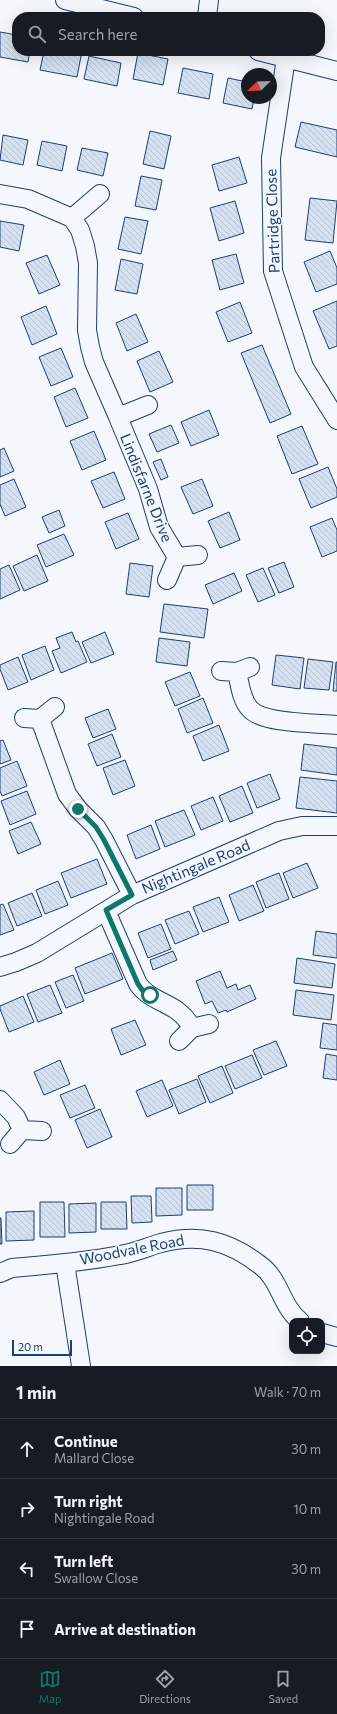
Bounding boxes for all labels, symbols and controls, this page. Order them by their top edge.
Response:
search box [12,12,325,56]
icon: search [26,23,48,45]
text: Search here [58,25,137,43]
north arrow [241,68,277,104]
street label: Partridge Close [261,169,283,273]
street label: Lindisfarne Drive [117,431,177,545]
route end [69,800,87,818]
street label: Nightingale Road [139,835,253,897]
route start [141,986,159,1004]
street label: Woodvale Road [78,1230,185,1268]
map controls [289,1318,325,1354]
button: locate [289,1318,325,1354]
scale bar [12,1338,72,1357]
text: 20 m [18,1340,43,1353]
text: 1 min [16,1382,56,1403]
text: Walk · 70 m [254,1384,321,1400]
text: Continue [54,1432,118,1450]
icon: ahead [16,1438,38,1460]
text: 30 m [291,1441,321,1457]
text: Mallard Close [54,1450,134,1466]
text: Turn right [54,1492,123,1510]
icon: right [16,1498,38,1520]
text: 10 m [293,1501,321,1517]
text: Nightingale Road [54,1510,155,1526]
text: Turn left [54,1552,113,1570]
icon: left [16,1558,38,1580]
text: 30 m [291,1561,321,1577]
text: Swallow Close [54,1570,138,1586]
icon: arrive [16,1618,38,1640]
text: Arrive at destination [54,1620,196,1638]
tab: Map [39,1668,62,1705]
tab: Directions [139,1668,191,1705]
tab: Saved [268,1668,298,1705]

